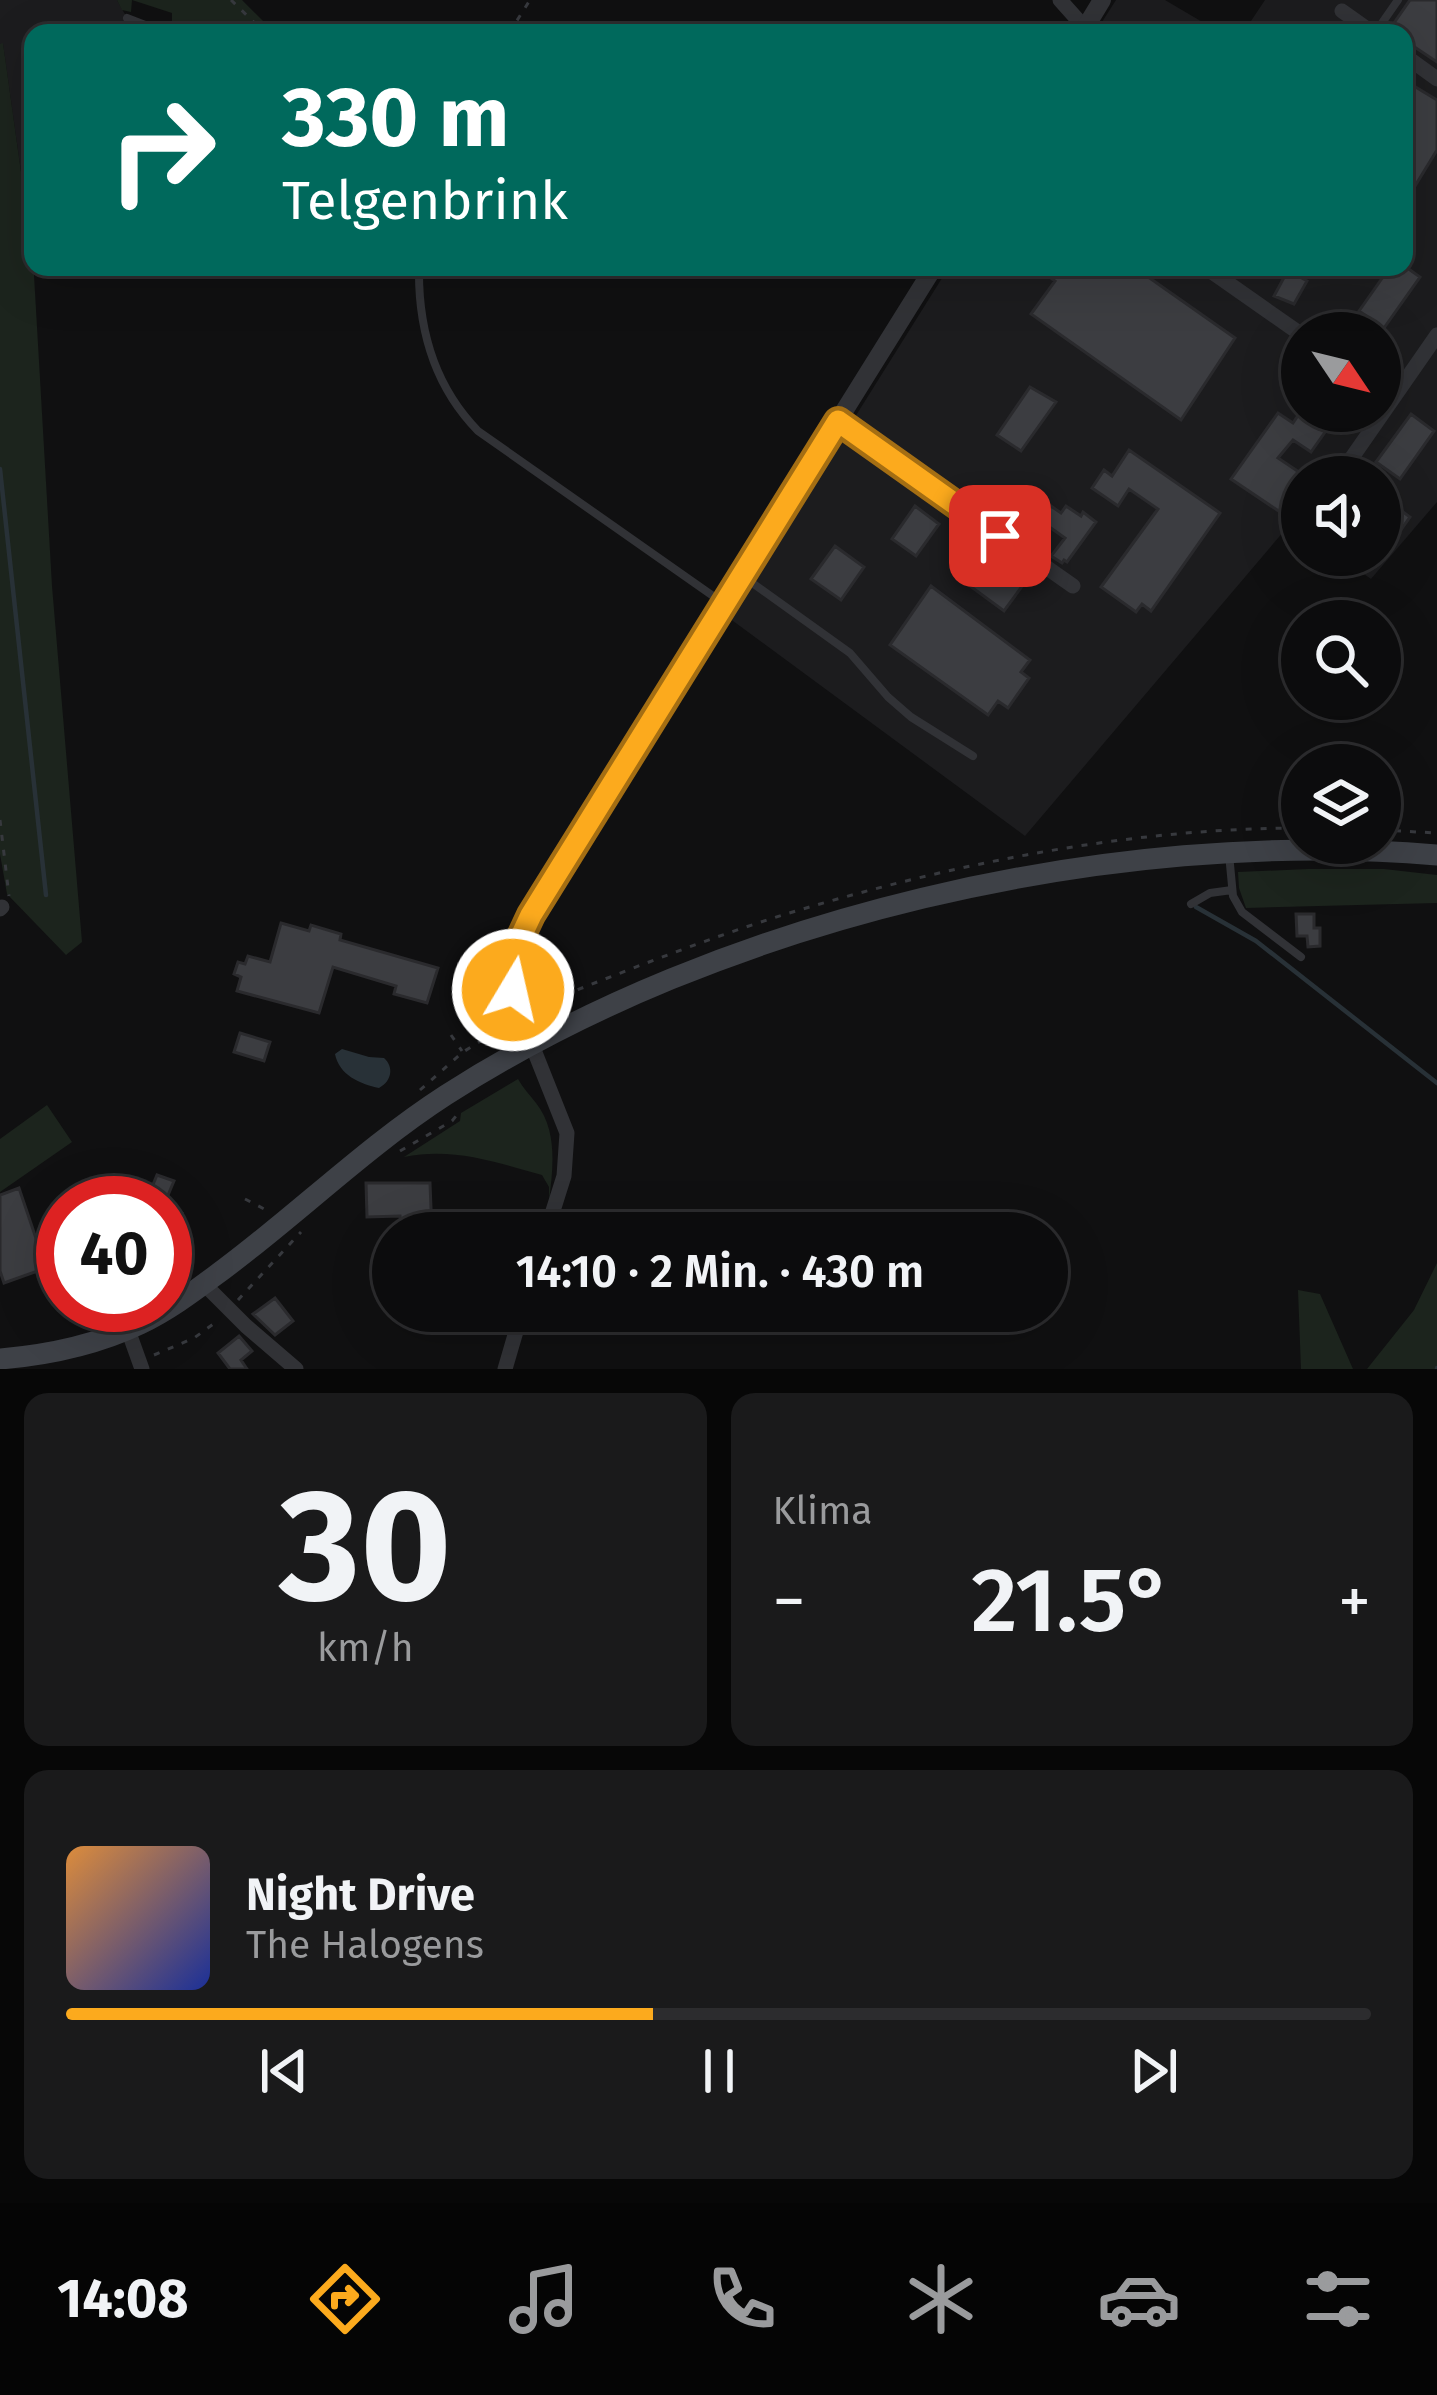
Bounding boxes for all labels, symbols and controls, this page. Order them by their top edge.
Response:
text: 330 m [282,67,509,168]
icon: right [84,72,240,228]
text: Telgenbrink [282,169,568,233]
north arrow [1281,312,1401,432]
map controls [1281,312,1401,864]
button: sound [1281,456,1401,576]
pin [949,485,1051,587]
icon: arrive [967,503,1033,569]
button: search [1281,600,1401,720]
button: layers [1281,744,1401,864]
position arrow [450,927,576,1053]
speed limit sign: 40 [36,1176,192,1332]
text: 14:10 · 2 Min. · 430 m [516,1245,924,1299]
text: 30 [279,1453,451,1640]
text: Klima [773,1488,873,1534]
text: 21.5° [971,1547,1172,1655]
text: − [773,1562,806,1641]
text: + [1338,1562,1371,1641]
text: km/h [317,1625,414,1671]
text: Night Drive [246,1868,475,1922]
text: The Halogens [246,1922,484,1968]
icon: previous [251,2038,317,2104]
icon: pause [686,2038,752,2104]
icon: next [1121,2038,1187,2104]
icon: directions [303,2257,387,2341]
icon: music [502,2257,586,2341]
icon: phone [700,2257,784,2341]
icon: climate [899,2257,983,2341]
icon: car [1097,2257,1181,2341]
icon: filters [1296,2257,1380,2341]
text: 14:08 [57,2267,189,2331]

